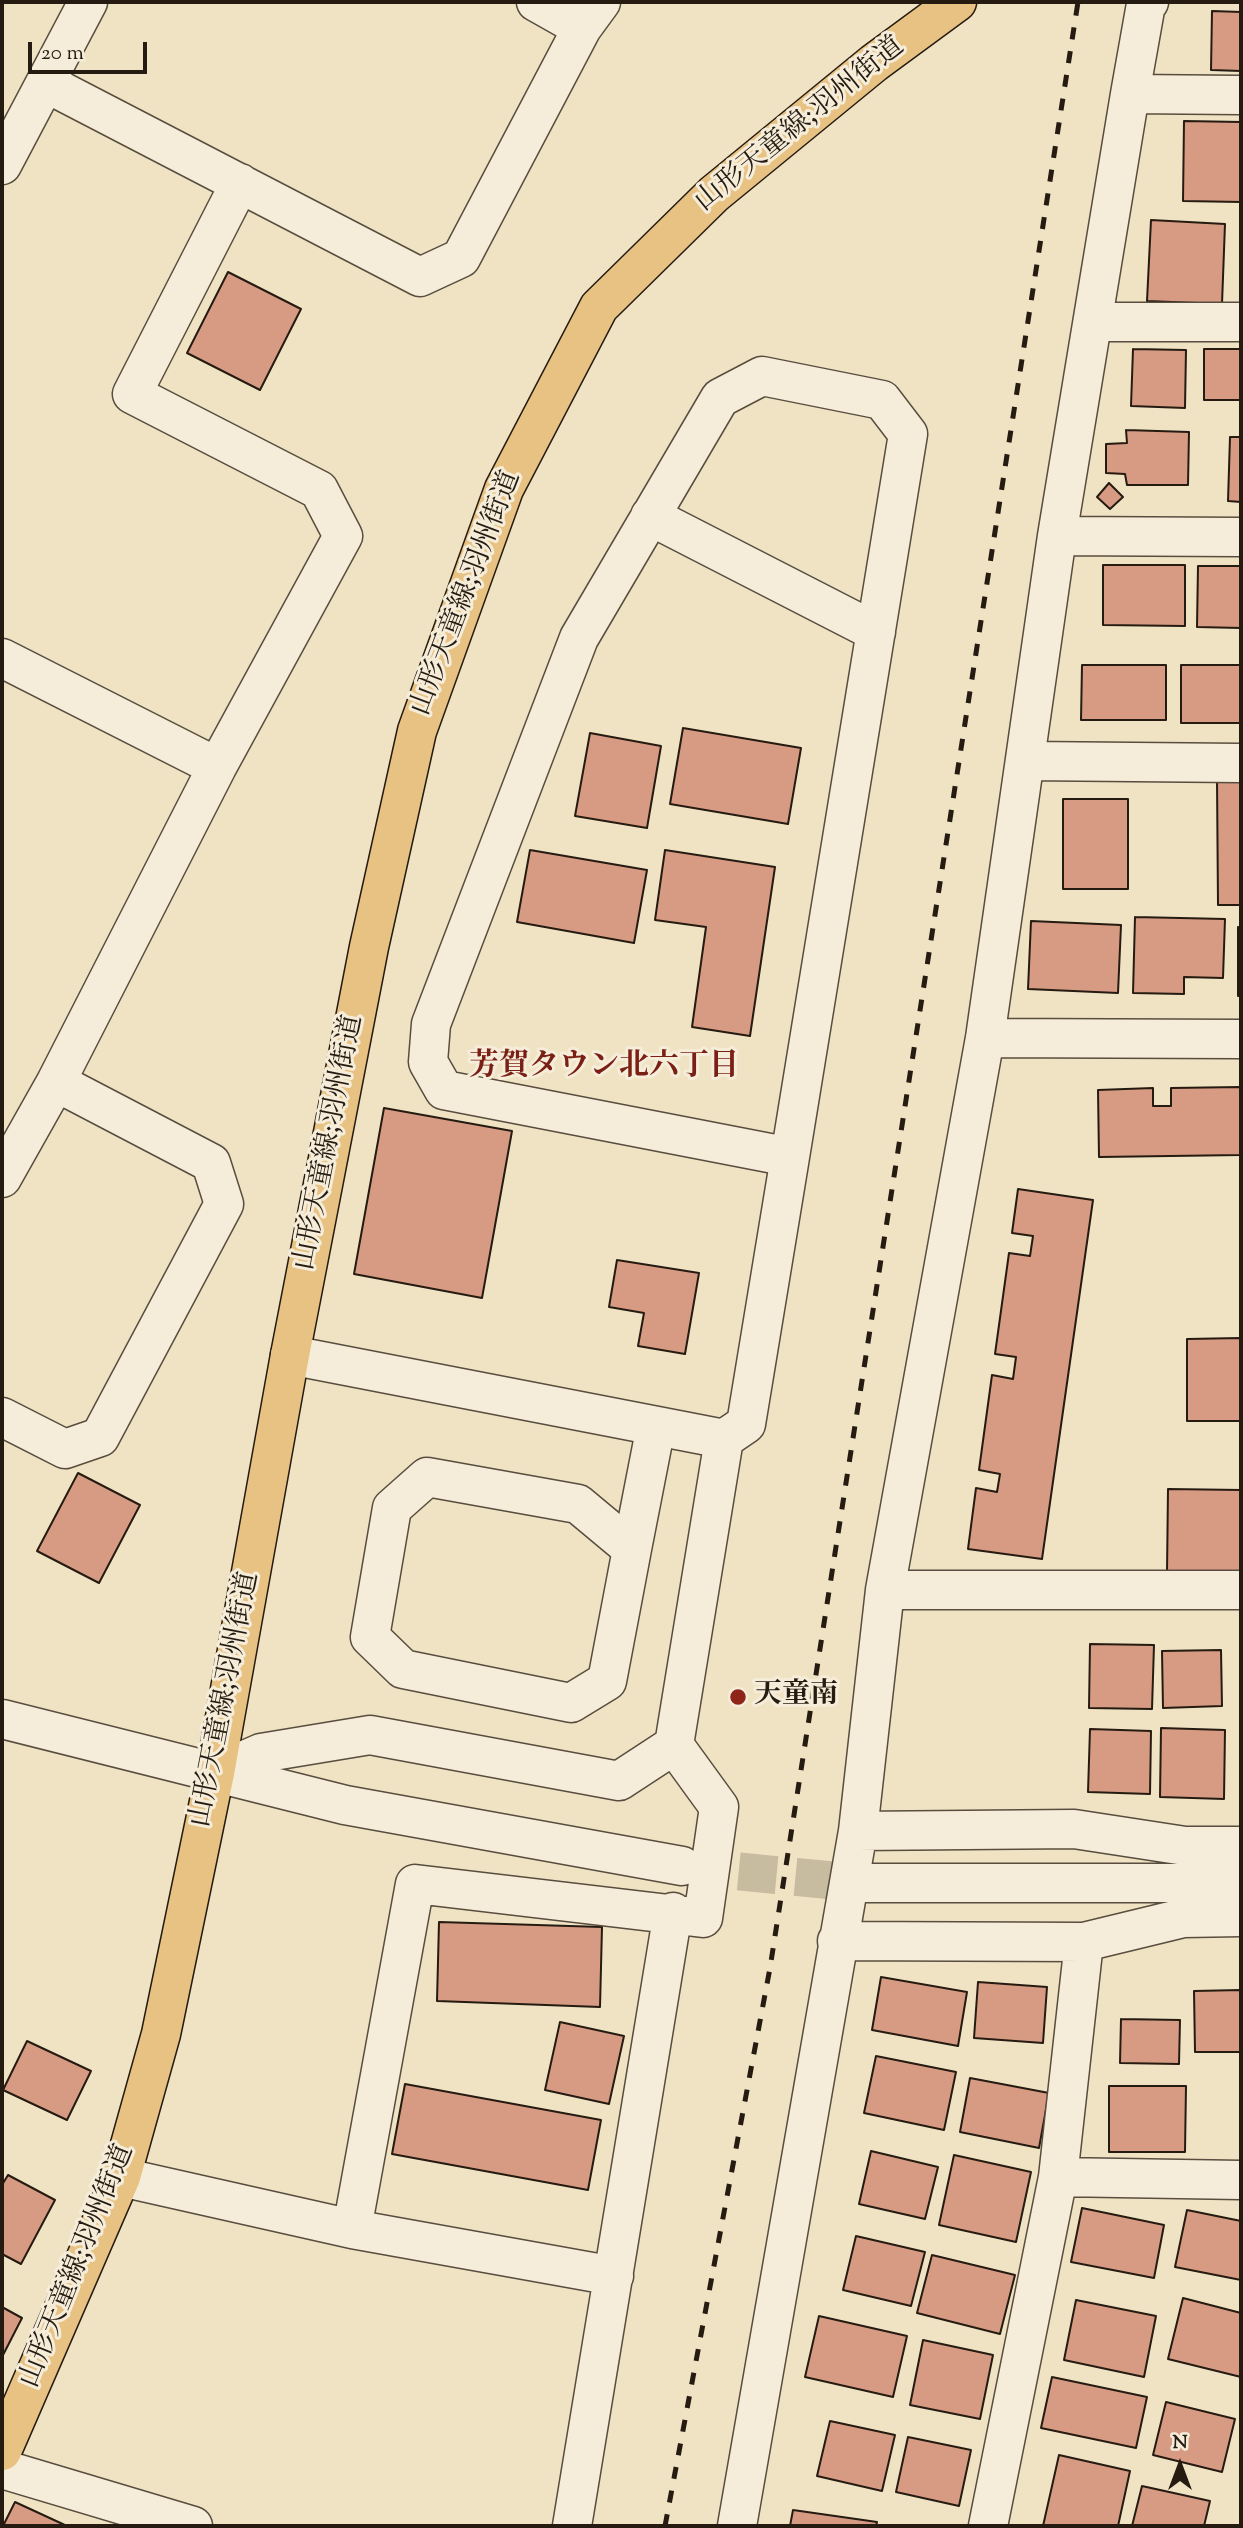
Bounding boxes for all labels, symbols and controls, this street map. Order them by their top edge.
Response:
scale bar [32,28,150,72]
street label: 山形天童線;羽州街道 [690,31,912,221]
text: 20 m [41,39,84,69]
street label: 山形天童線;羽州街道 [406,467,530,721]
street label: 山形天童線;羽州街道 [290,1013,372,1273]
district label: 芳賀タウン北六丁目 [469,1051,739,1087]
street label: 山形天童線;羽州街道 [186,1570,268,1830]
place label: 天童南 [754,1680,838,1714]
marker: 天童南 [728,1687,748,1707]
street label: 山形天童線;羽州街道 [15,2140,143,2394]
north arrow [1145,2430,1215,2500]
text: N [1172,2430,1188,2457]

